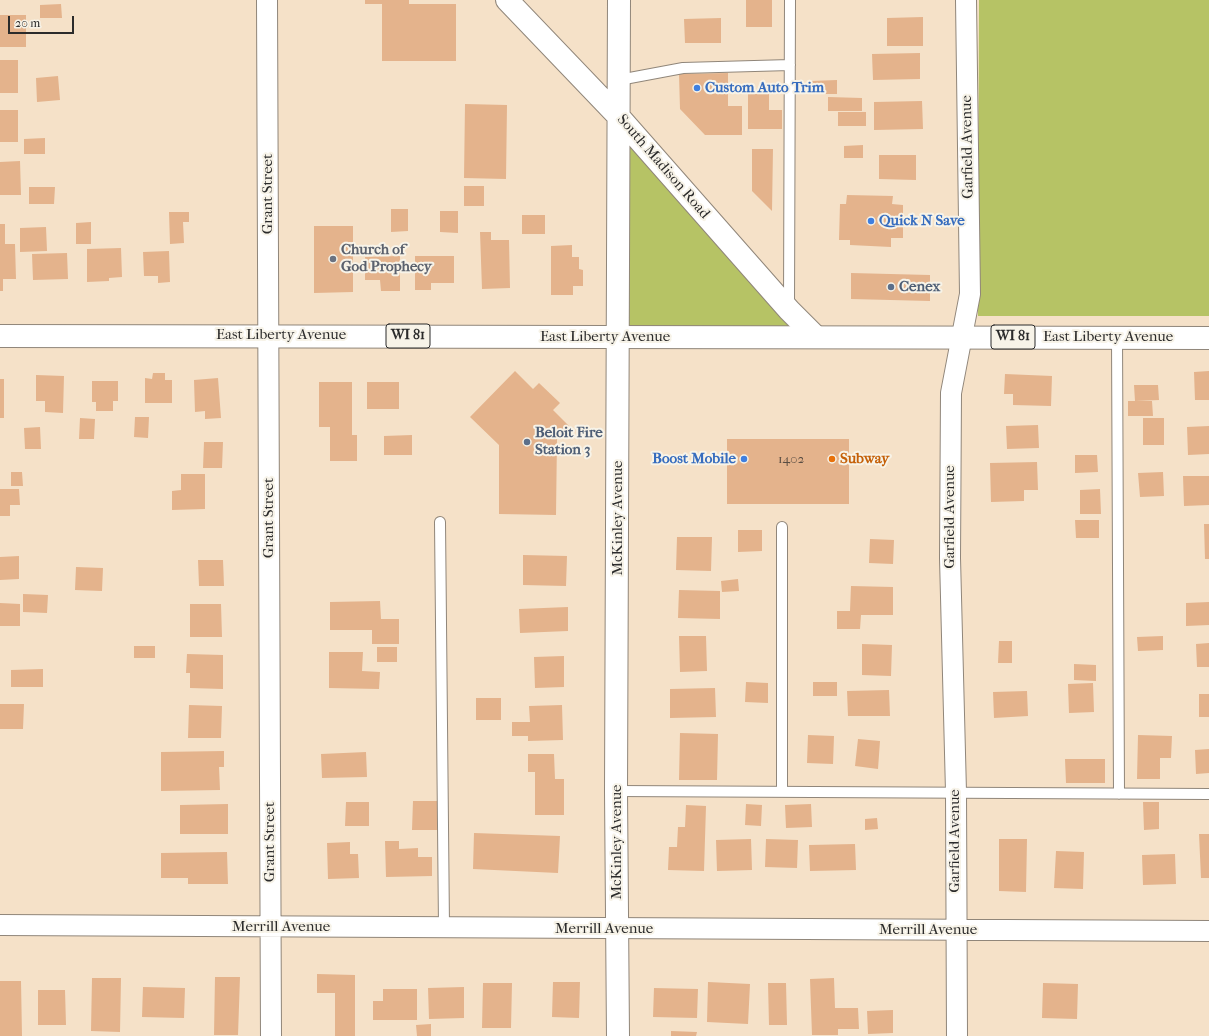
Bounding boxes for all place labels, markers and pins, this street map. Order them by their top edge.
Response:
place label: Custom Auto Trim [705,79,824,97]
marker: Custom Auto Trim [692,83,702,93]
place label: Quick N Save [879,212,965,230]
marker: Quick N Save [866,216,876,226]
place label: Church of God Prophecy [341,241,432,276]
marker: Church of God Prophecy [328,254,338,264]
place label: Cenex [899,278,940,296]
marker: Cenex [886,282,896,292]
place label: Beloit Fire Station 3 [535,424,603,459]
marker: Beloit Fire Station 3 [522,437,532,447]
place label: Boost Mobile [652,450,736,468]
place label: Subway [840,450,889,468]
marker: Boost Mobile [739,454,749,464]
marker: Subway [827,454,837,464]

